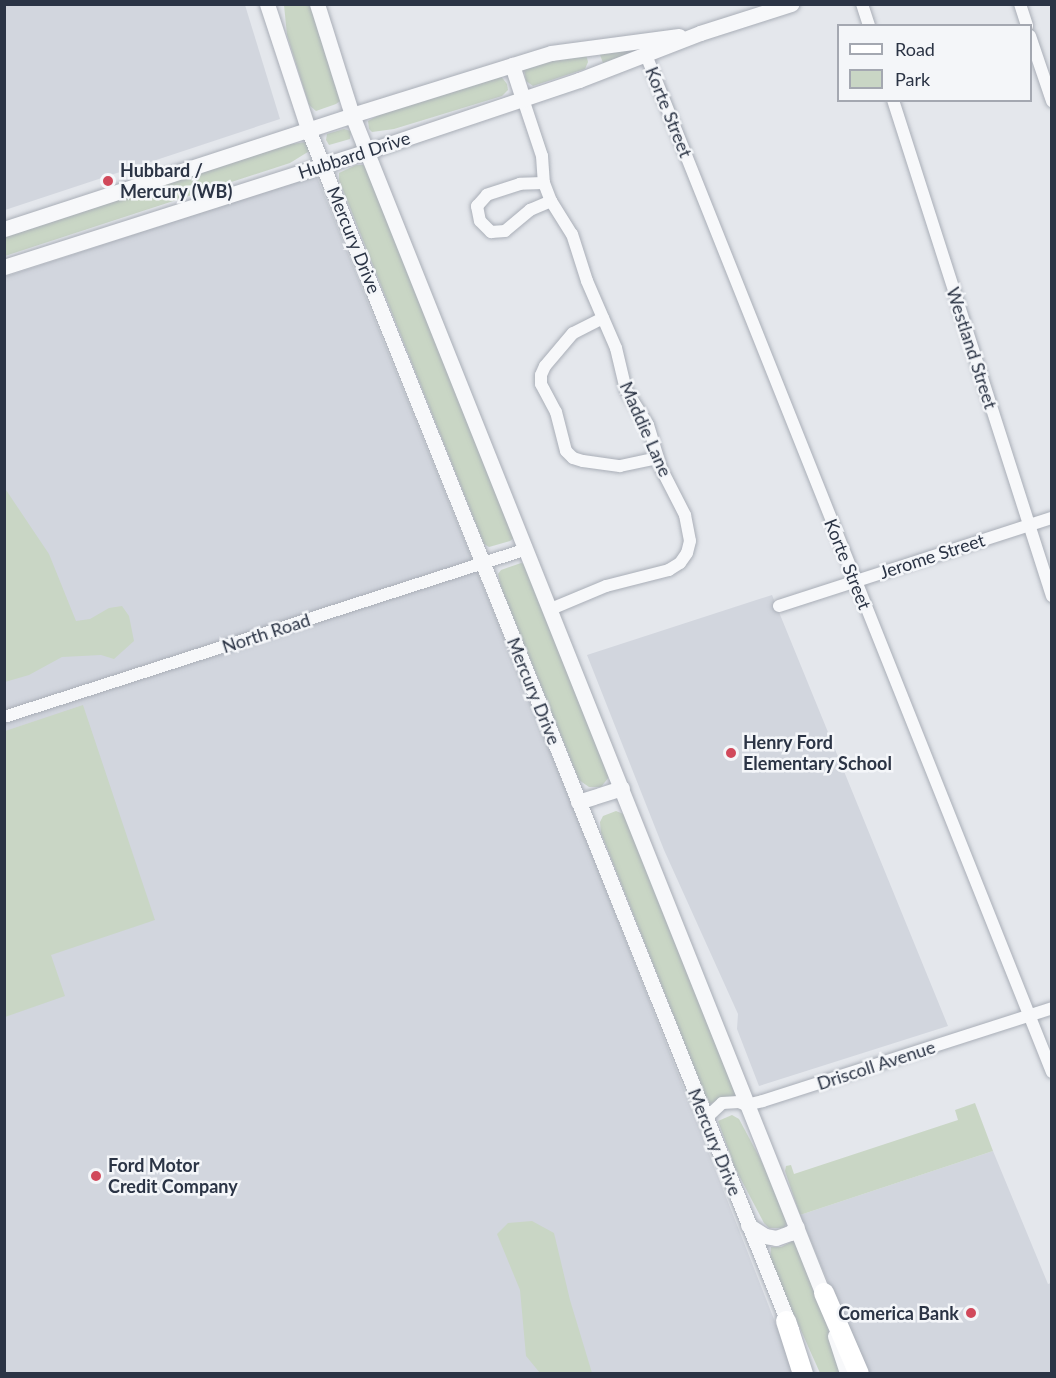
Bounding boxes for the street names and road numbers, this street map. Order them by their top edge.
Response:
street label: Korte Street [641,63,697,161]
street label: Hubbard Drive [295,127,413,183]
street label: Mercury Drive [323,183,385,297]
street label: Westland Street [942,284,1002,412]
street label: Maddie Lane [615,378,677,480]
street label: Korte Street [820,515,876,613]
street label: Jerome Street [877,529,987,583]
street label: North Road [219,609,313,657]
street label: Mercury Drive [503,634,565,748]
street label: Driscoll Avenue [814,1036,938,1094]
street label: Mercury Drive [684,1085,746,1199]

